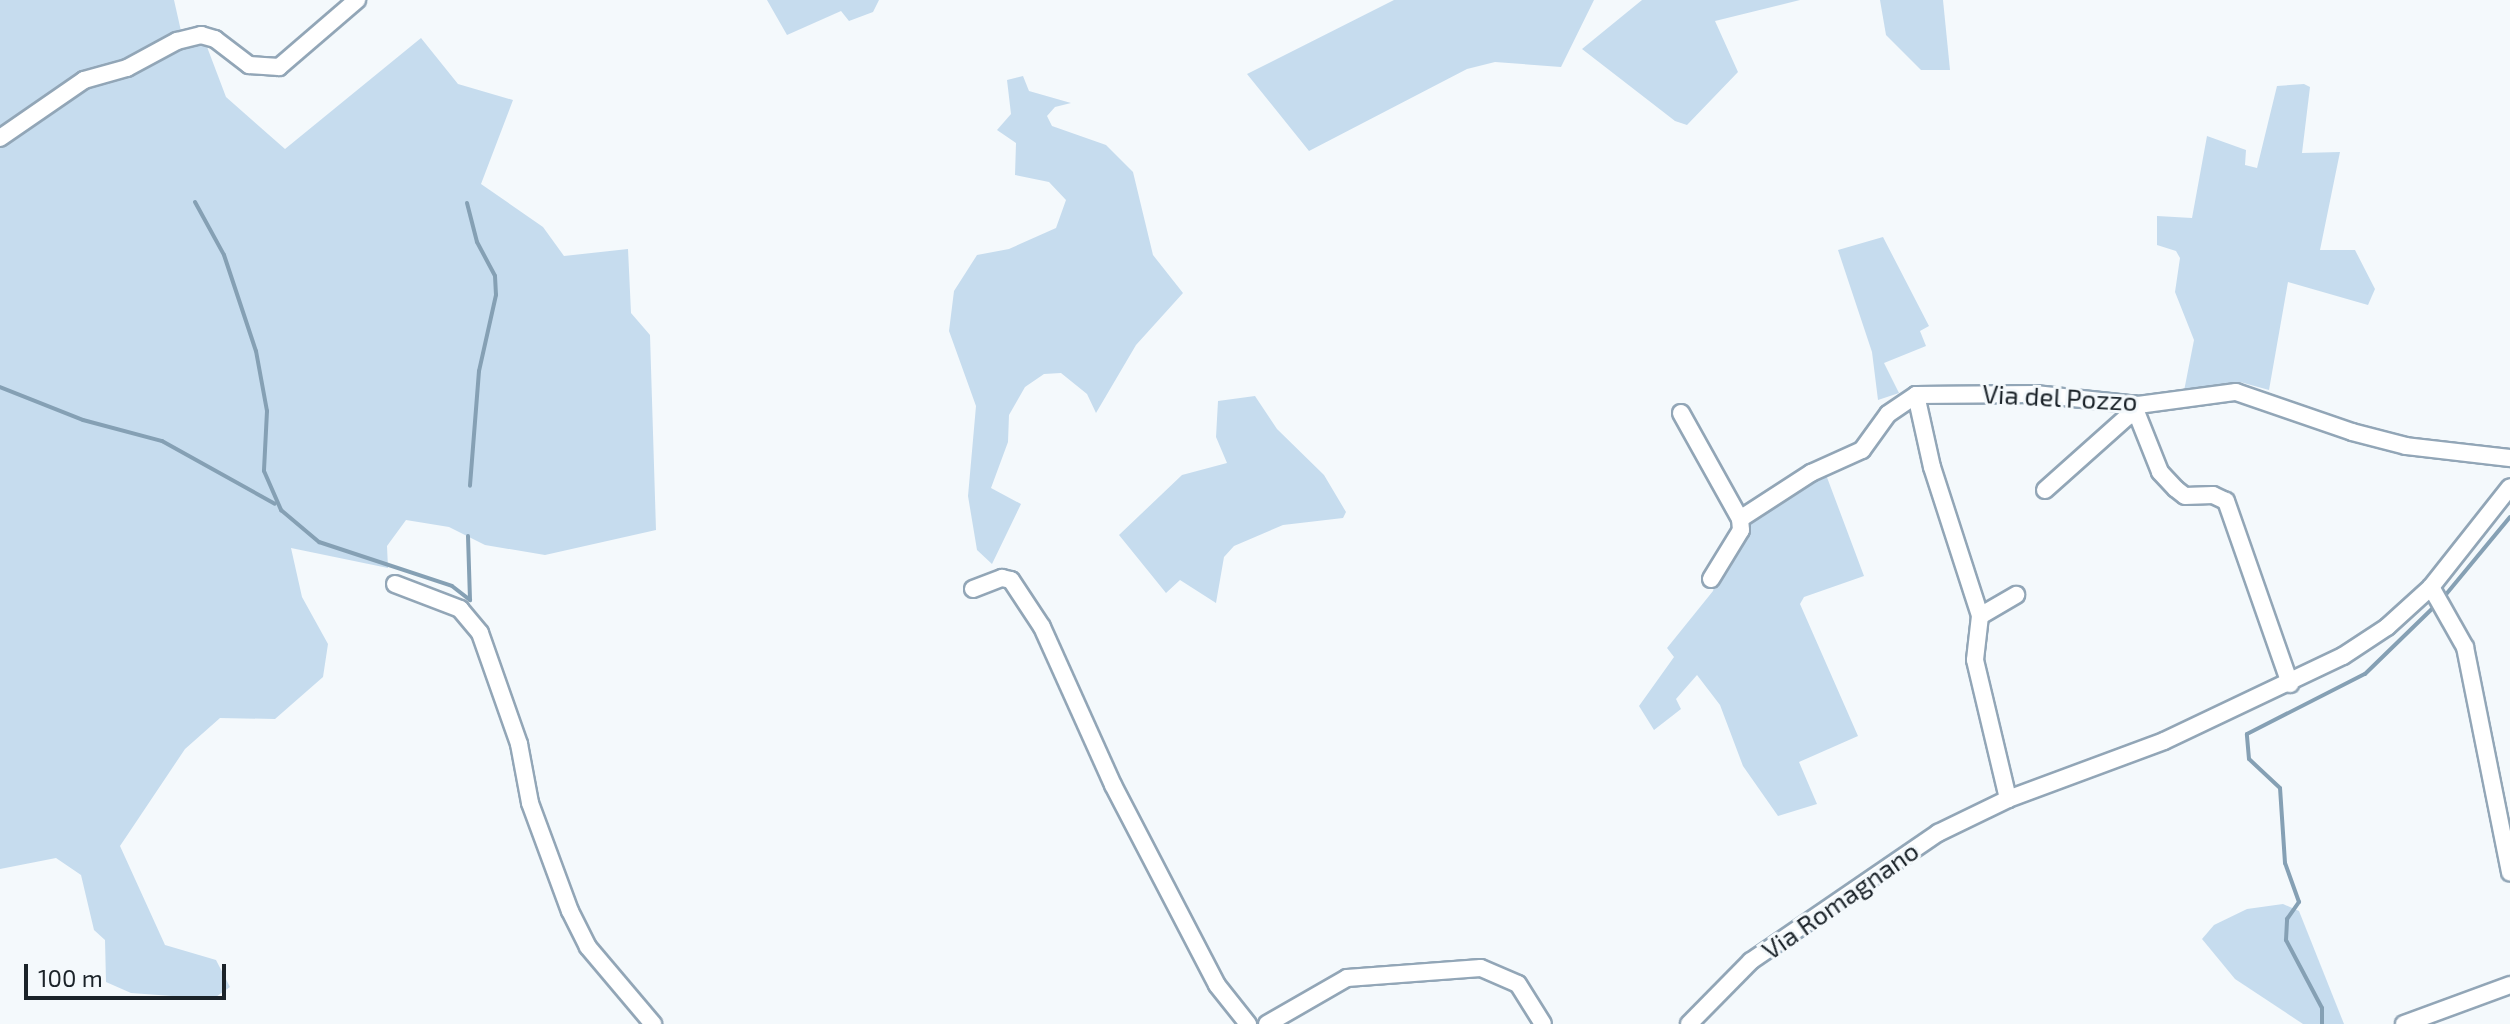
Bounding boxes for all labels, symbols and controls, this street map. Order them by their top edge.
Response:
street label: Via del Pozzo [1981,377,2139,417]
street label: Via Romagnano [1756,834,1924,966]
scale bar [28,948,230,998]
text: 100 m [38,963,103,992]

